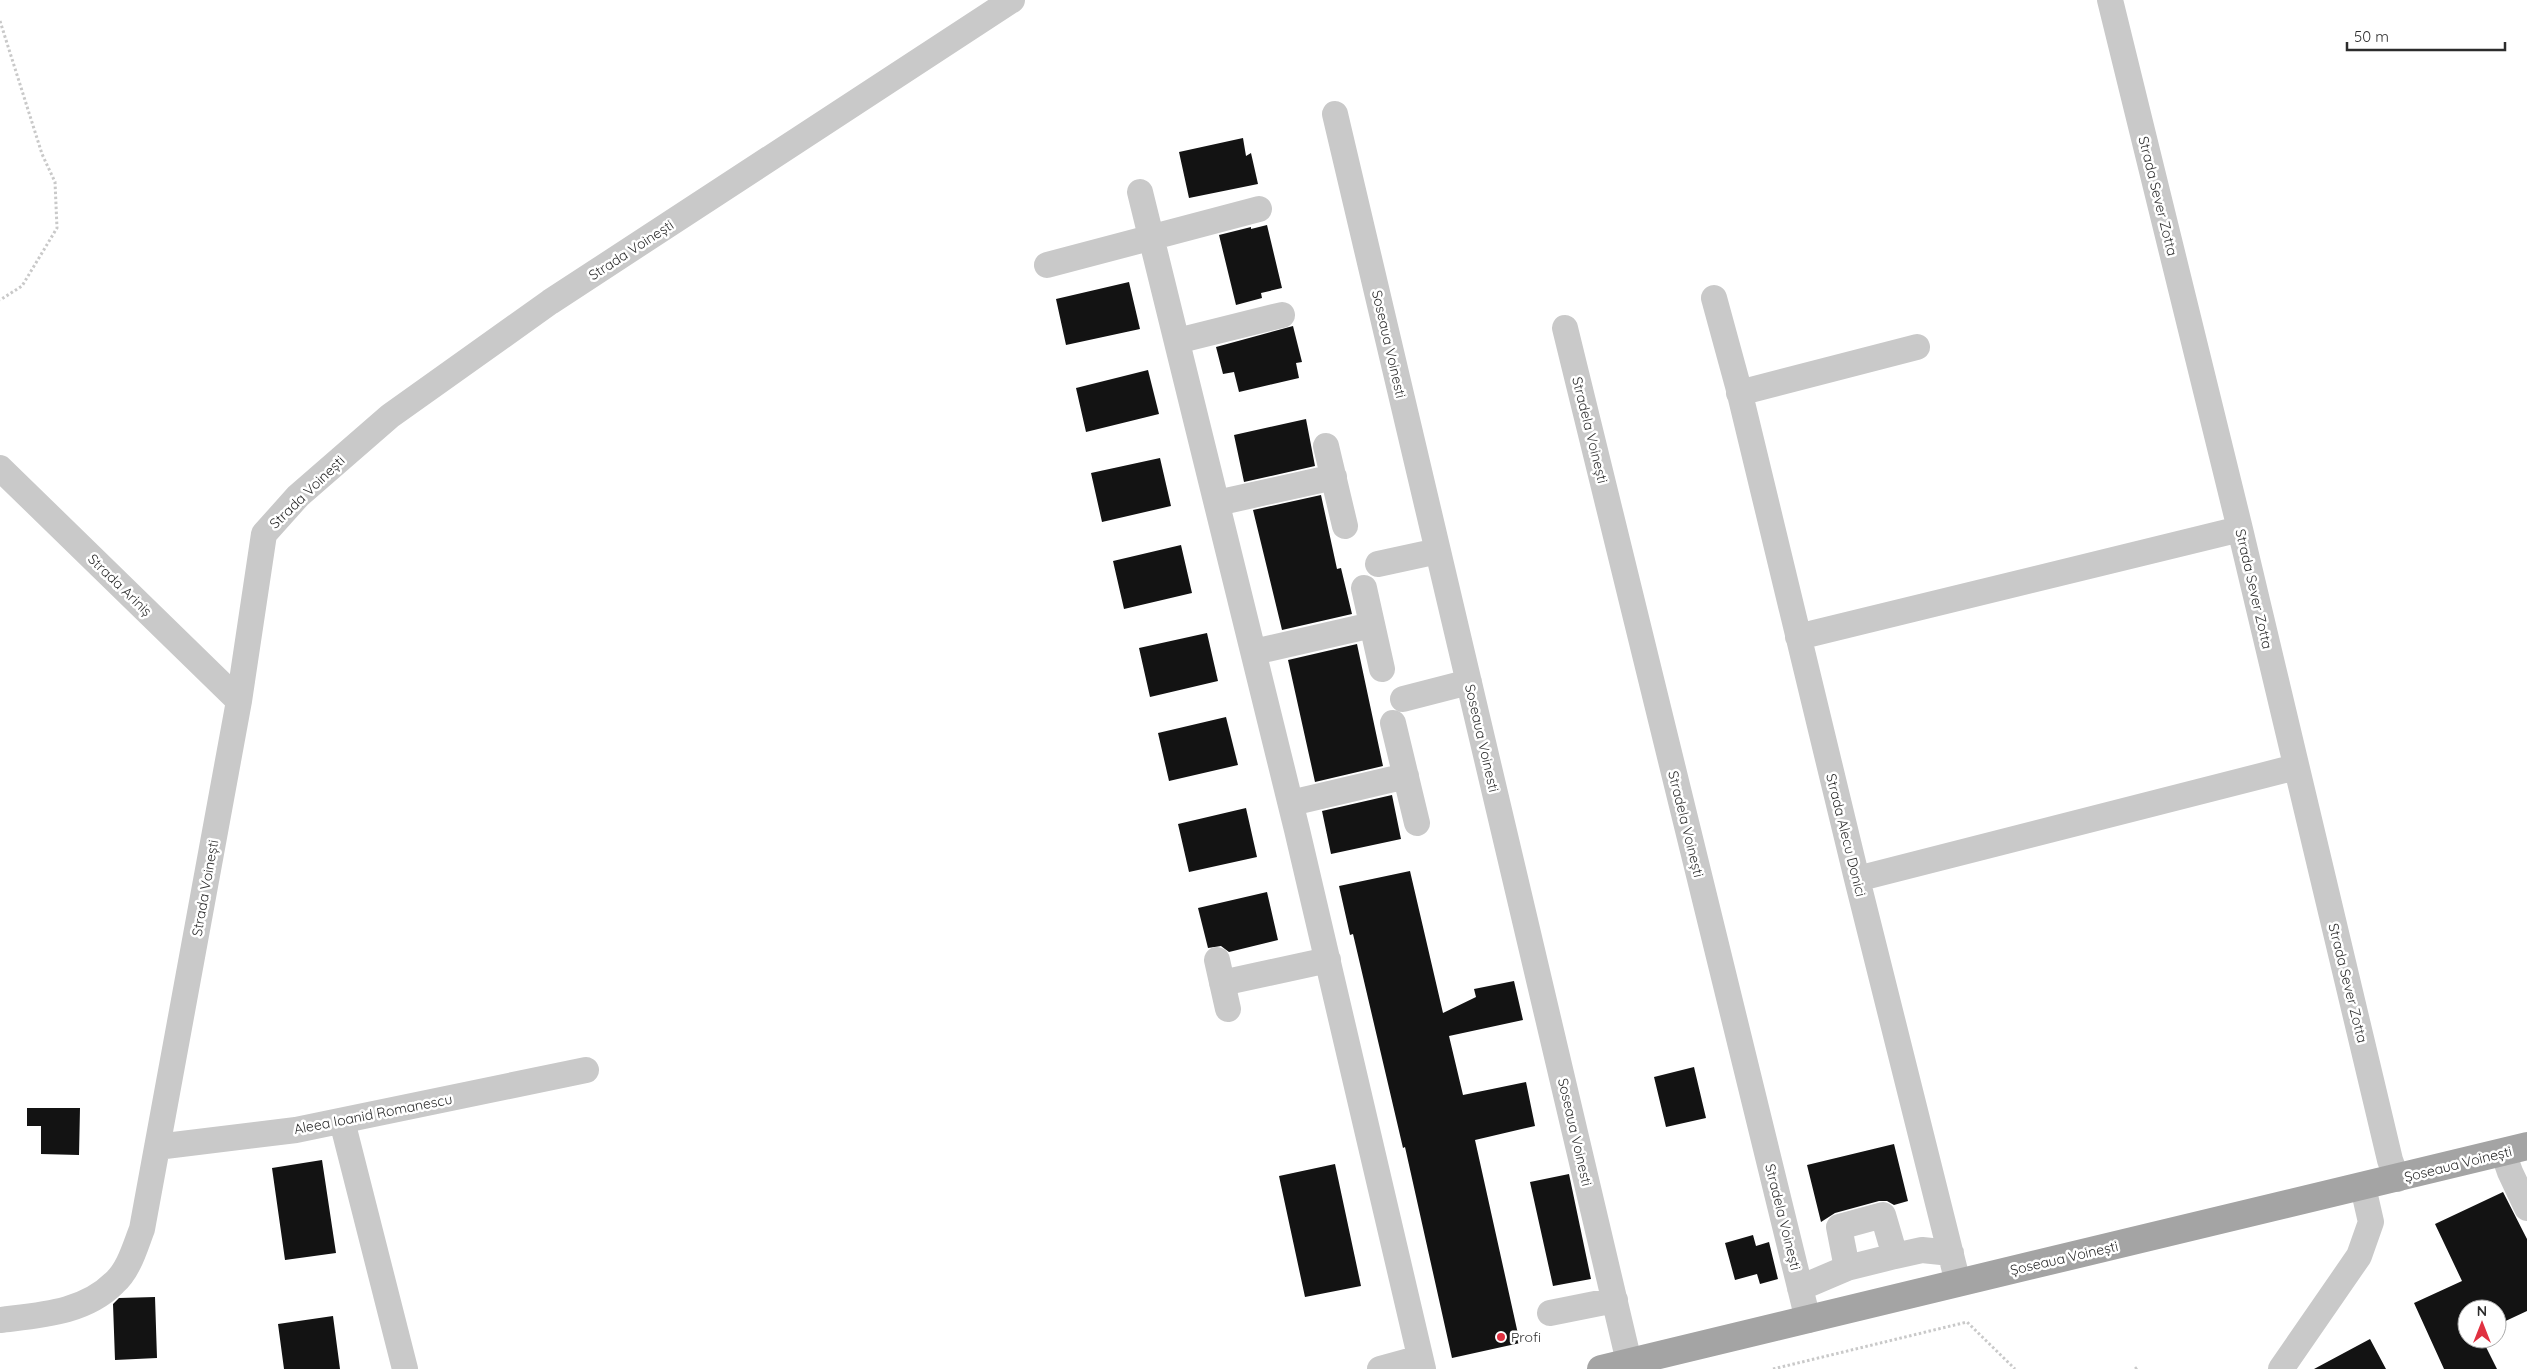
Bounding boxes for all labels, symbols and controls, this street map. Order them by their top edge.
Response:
scale bar [2347,20,2504,52]
text: 50 m [2354,27,2389,46]
street label: Strada Sever Zotta [2134,134,2182,258]
street label: Strada Voinești [585,216,677,284]
street label: Soseaua Voinesti [1368,288,1410,400]
street label: Stradela Voinești [1568,375,1612,485]
street label: Strada Voinești [266,452,348,532]
street label: Strada Sever Zotta [2231,527,2277,651]
street label: Strada Ariniș [84,550,156,620]
street label: Soseaua Voinesti [1461,682,1503,794]
street label: Stradela Voinești [1664,769,1708,879]
street label: Strada Alecu Donici [1822,772,1870,898]
street label: Strada Voinești [188,838,222,938]
street label: Strada Sever Zotta [2324,921,2372,1045]
street label: Soseaua Voinesti [1554,1076,1596,1188]
street label: Aleea Ioanid Romanescu [292,1090,454,1138]
street label: Șoseaua Voinești [2402,1142,2514,1186]
street label: Stradela Voinești [1761,1162,1805,1272]
street label: Șoseaua Voinești [2008,1237,2120,1279]
north arrow [2457,1299,2507,1349]
text: N [2477,1302,2487,1320]
place label: Profi [1511,1328,1541,1346]
marker: Profi [1495,1331,1507,1343]

